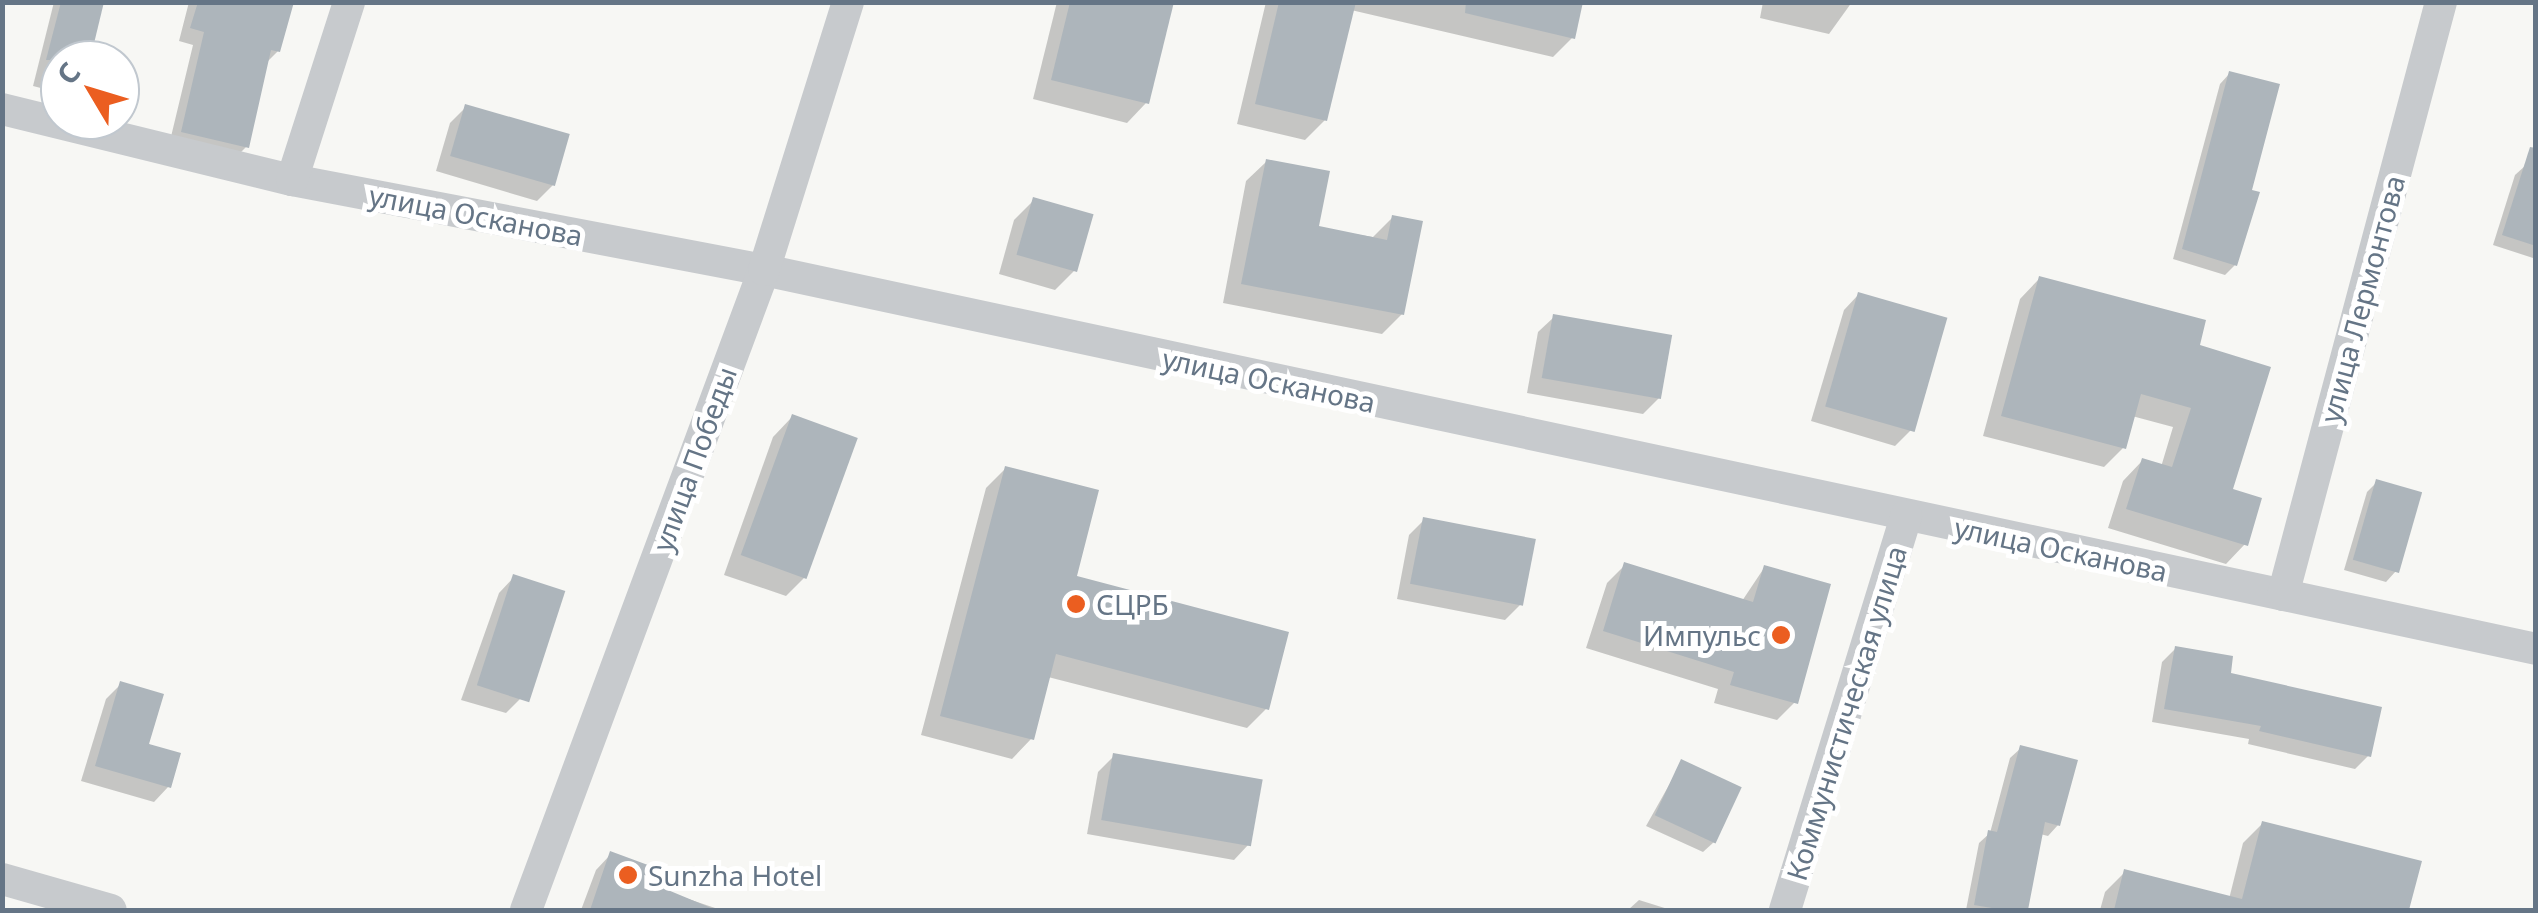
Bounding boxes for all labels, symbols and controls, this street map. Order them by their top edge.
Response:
north arrow [40,40,140,140]
text: С [47,54,88,92]
street label: улица Лермонтова [2313,172,2411,426]
street label: улица Осканова [366,178,586,252]
street label: улица Осканова [1159,341,1379,419]
street label: улица Победы [645,362,743,556]
street label: улица Осканова [1951,510,2171,588]
street label: Коммунистическая улица [1779,542,1913,884]
place label: СЦРБ [1096,587,1169,621]
marker: СЦРБ [1065,593,1087,615]
place label: Импульс [1643,618,1761,652]
marker: Импульс [1770,624,1792,646]
place label: Sunzha Hotel [648,858,822,892]
marker: Sunzha Hotel [617,864,639,886]

